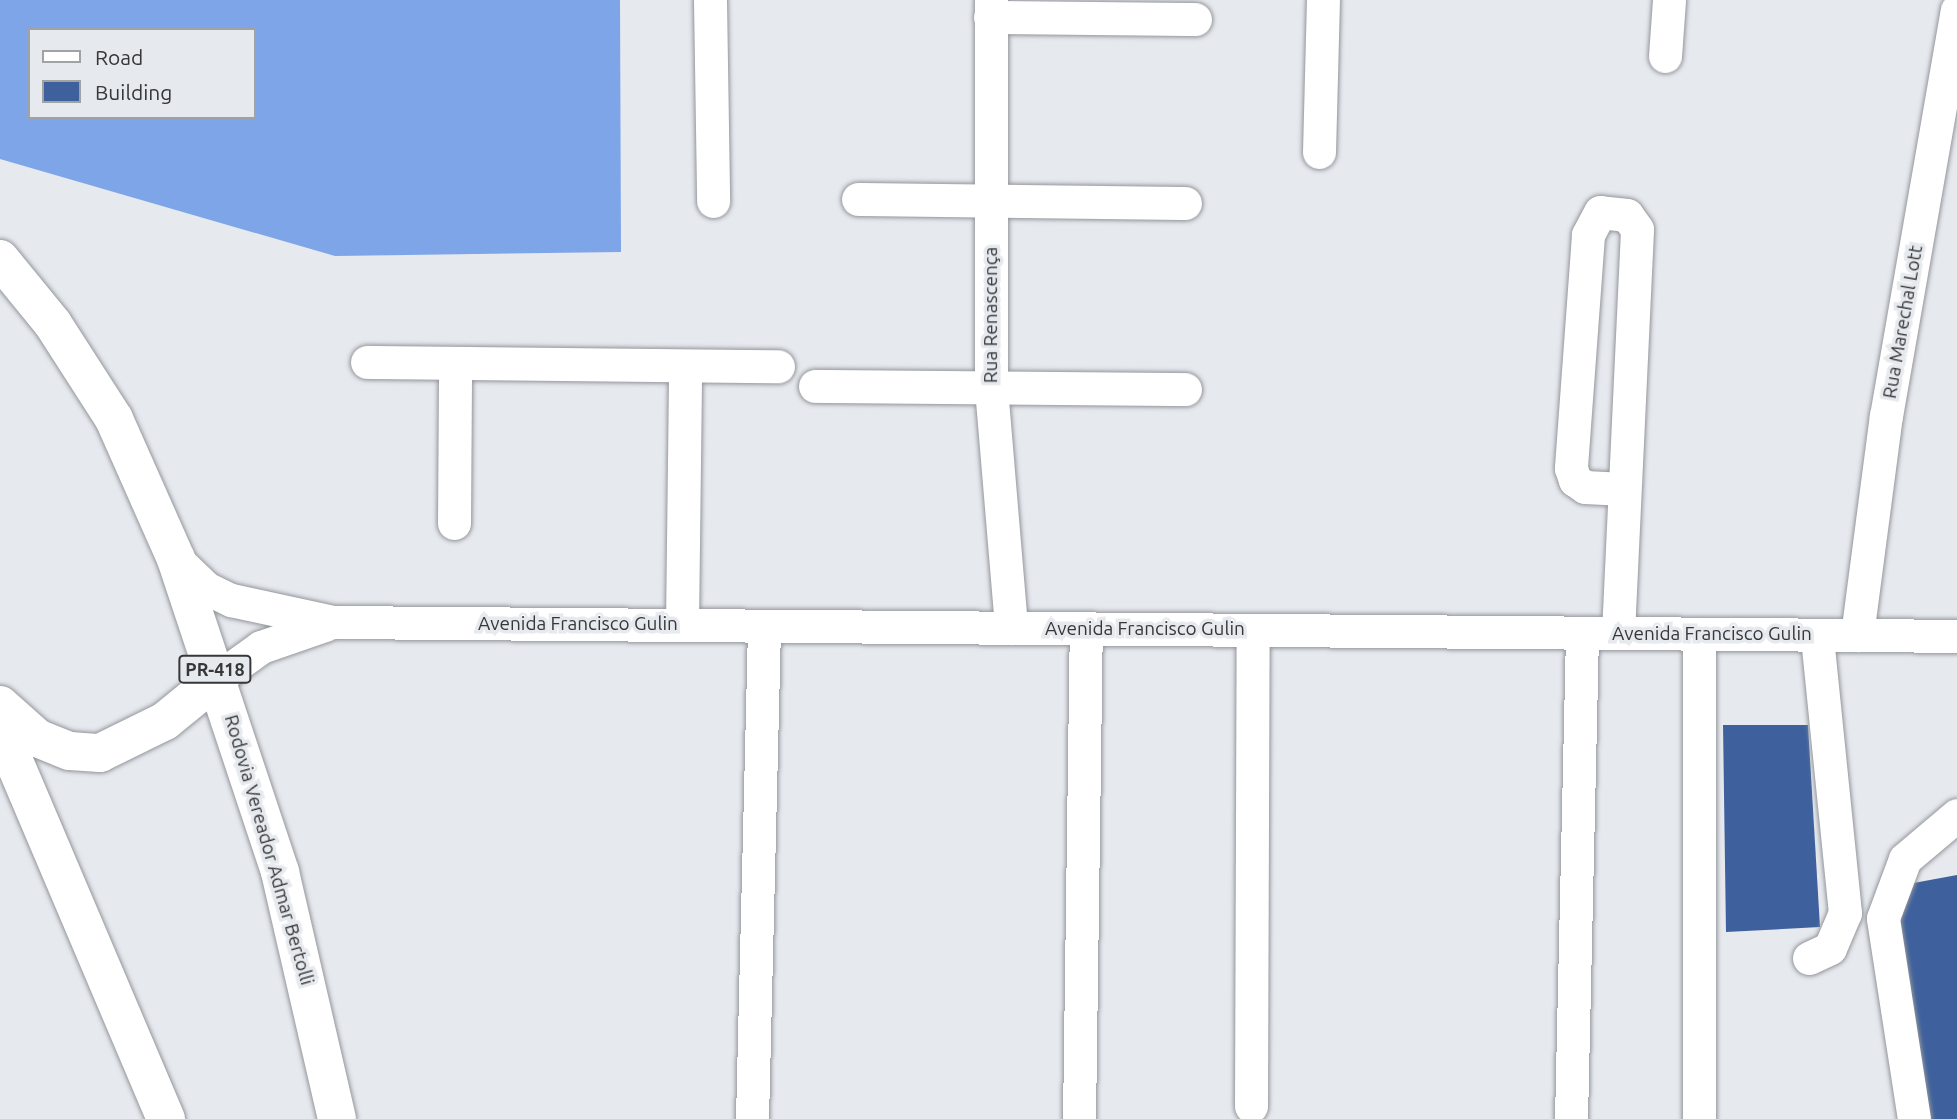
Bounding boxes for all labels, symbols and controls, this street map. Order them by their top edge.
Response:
legend [28,28,256,119]
text: Road [95,45,143,69]
text: Building [95,80,172,104]
street label: Rua Marechal Lott [1878,244,1928,400]
street label: Rua Renascença [980,247,1002,383]
street label: Avenida Francisco Gulin [478,613,678,635]
street label: Avenida Francisco Gulin [1045,618,1245,640]
street label: Avenida Francisco Gulin [1612,623,1812,645]
road number: PR-418 [178,654,252,684]
street label: Rodovia Vereador Admar Bertolli [219,712,319,988]

